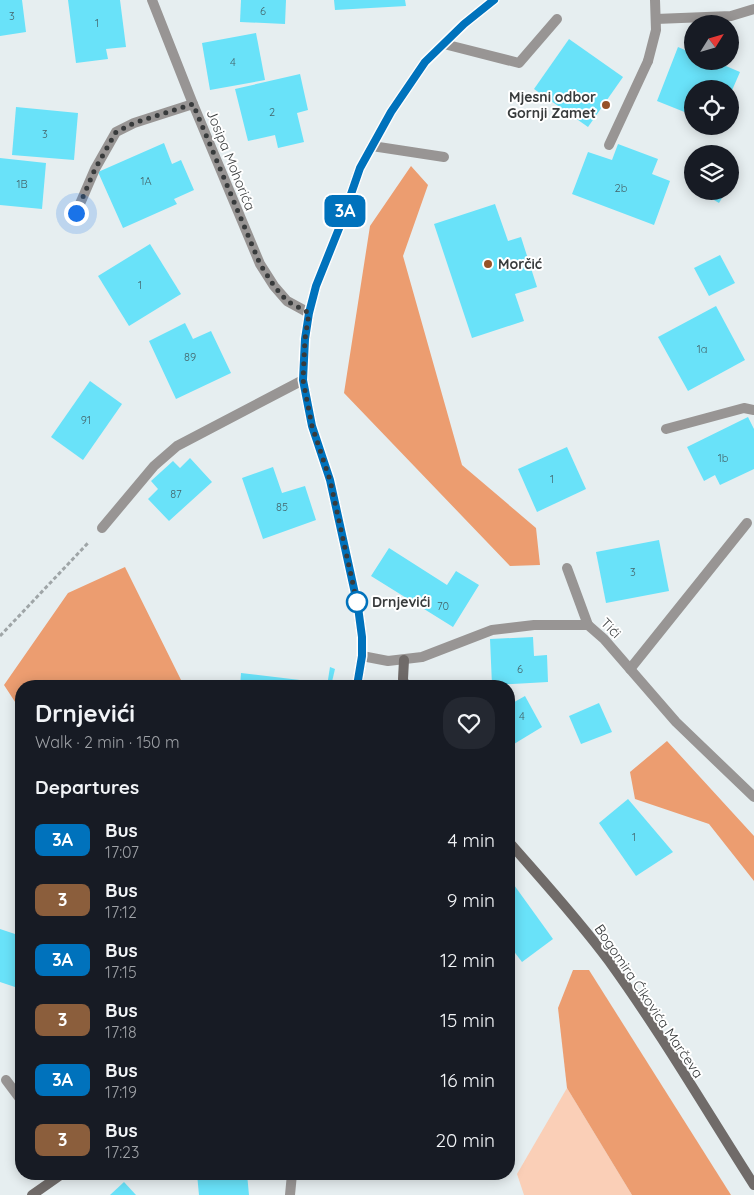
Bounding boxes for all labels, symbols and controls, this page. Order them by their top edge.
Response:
house number: 6 [260,4,266,18]
house number: 3 [9,9,15,23]
north arrow [684,15,739,70]
map controls [684,15,739,200]
house number: 1 [95,16,99,30]
house number: 4 [230,55,236,69]
button: locate [684,80,739,135]
place label: Mjesni odbor Gornji Zamet [507,88,596,122]
marker: Mjesni odbor Gornji Zamet [600,99,612,111]
house number: 2 [269,105,275,119]
street label: Josipa Mohorića [203,107,259,213]
house number: 3 [42,127,48,141]
button: layers [684,145,739,200]
house number: 1A [140,174,152,188]
house number: 1B [16,177,28,191]
house number: 2b [615,181,628,195]
line badge: 3A [322,195,368,227]
text: 3A [334,199,356,222]
your location [64,201,89,226]
place label: Morčić [498,255,542,273]
marker: Morčić [482,258,494,270]
house number: 1 [138,278,142,292]
house number: 1a [697,342,707,356]
house number: 89 [184,350,196,364]
house number: 91 [81,413,91,427]
house number: 1b [718,451,729,465]
house number: 1 [550,472,554,486]
house number: 87 [170,487,182,501]
house number: 85 [276,500,288,514]
house number: 3 [630,565,636,579]
marker: Drnjevići [346,591,368,613]
place label: Drnjevići [372,593,430,611]
house number: 70 [437,599,449,613]
street label: Tići [597,614,625,642]
house number: 6 [517,662,523,676]
button: heart [443,697,495,749]
text: Drnjevići [35,698,135,728]
house number: 4 [519,709,525,723]
text: Walk · 2 min · 150 m [35,732,180,752]
text: Departures [35,775,139,799]
text: Bus [105,818,138,842]
text: 3A [52,828,73,851]
text: 4 min [447,828,495,852]
house number: 1 [632,830,636,844]
text: 17:07 [105,842,139,862]
text: Bus [105,878,138,902]
text: 3 [58,888,67,911]
text: 9 min [447,888,495,912]
text: 17:12 [105,902,137,922]
street label: Bogomira Ćikovića Marčeva [591,921,707,1081]
text: Bus [105,938,138,962]
text: 3A [52,948,73,971]
text: 12 min [440,948,495,972]
text: 17:15 [105,962,137,982]
text: Bus [105,998,138,1022]
text: 3 [58,1008,67,1031]
text: 15 min [440,1008,495,1032]
text: 17:18 [105,1022,137,1042]
text: Bus [105,1058,138,1082]
text: 3A [52,1068,73,1091]
text: 16 min [440,1068,495,1092]
text: 17:19 [105,1082,137,1102]
text: Bus [105,1118,138,1142]
text: 3 [58,1128,67,1151]
text: 20 min [436,1128,495,1152]
text: 17:23 [105,1142,139,1162]

